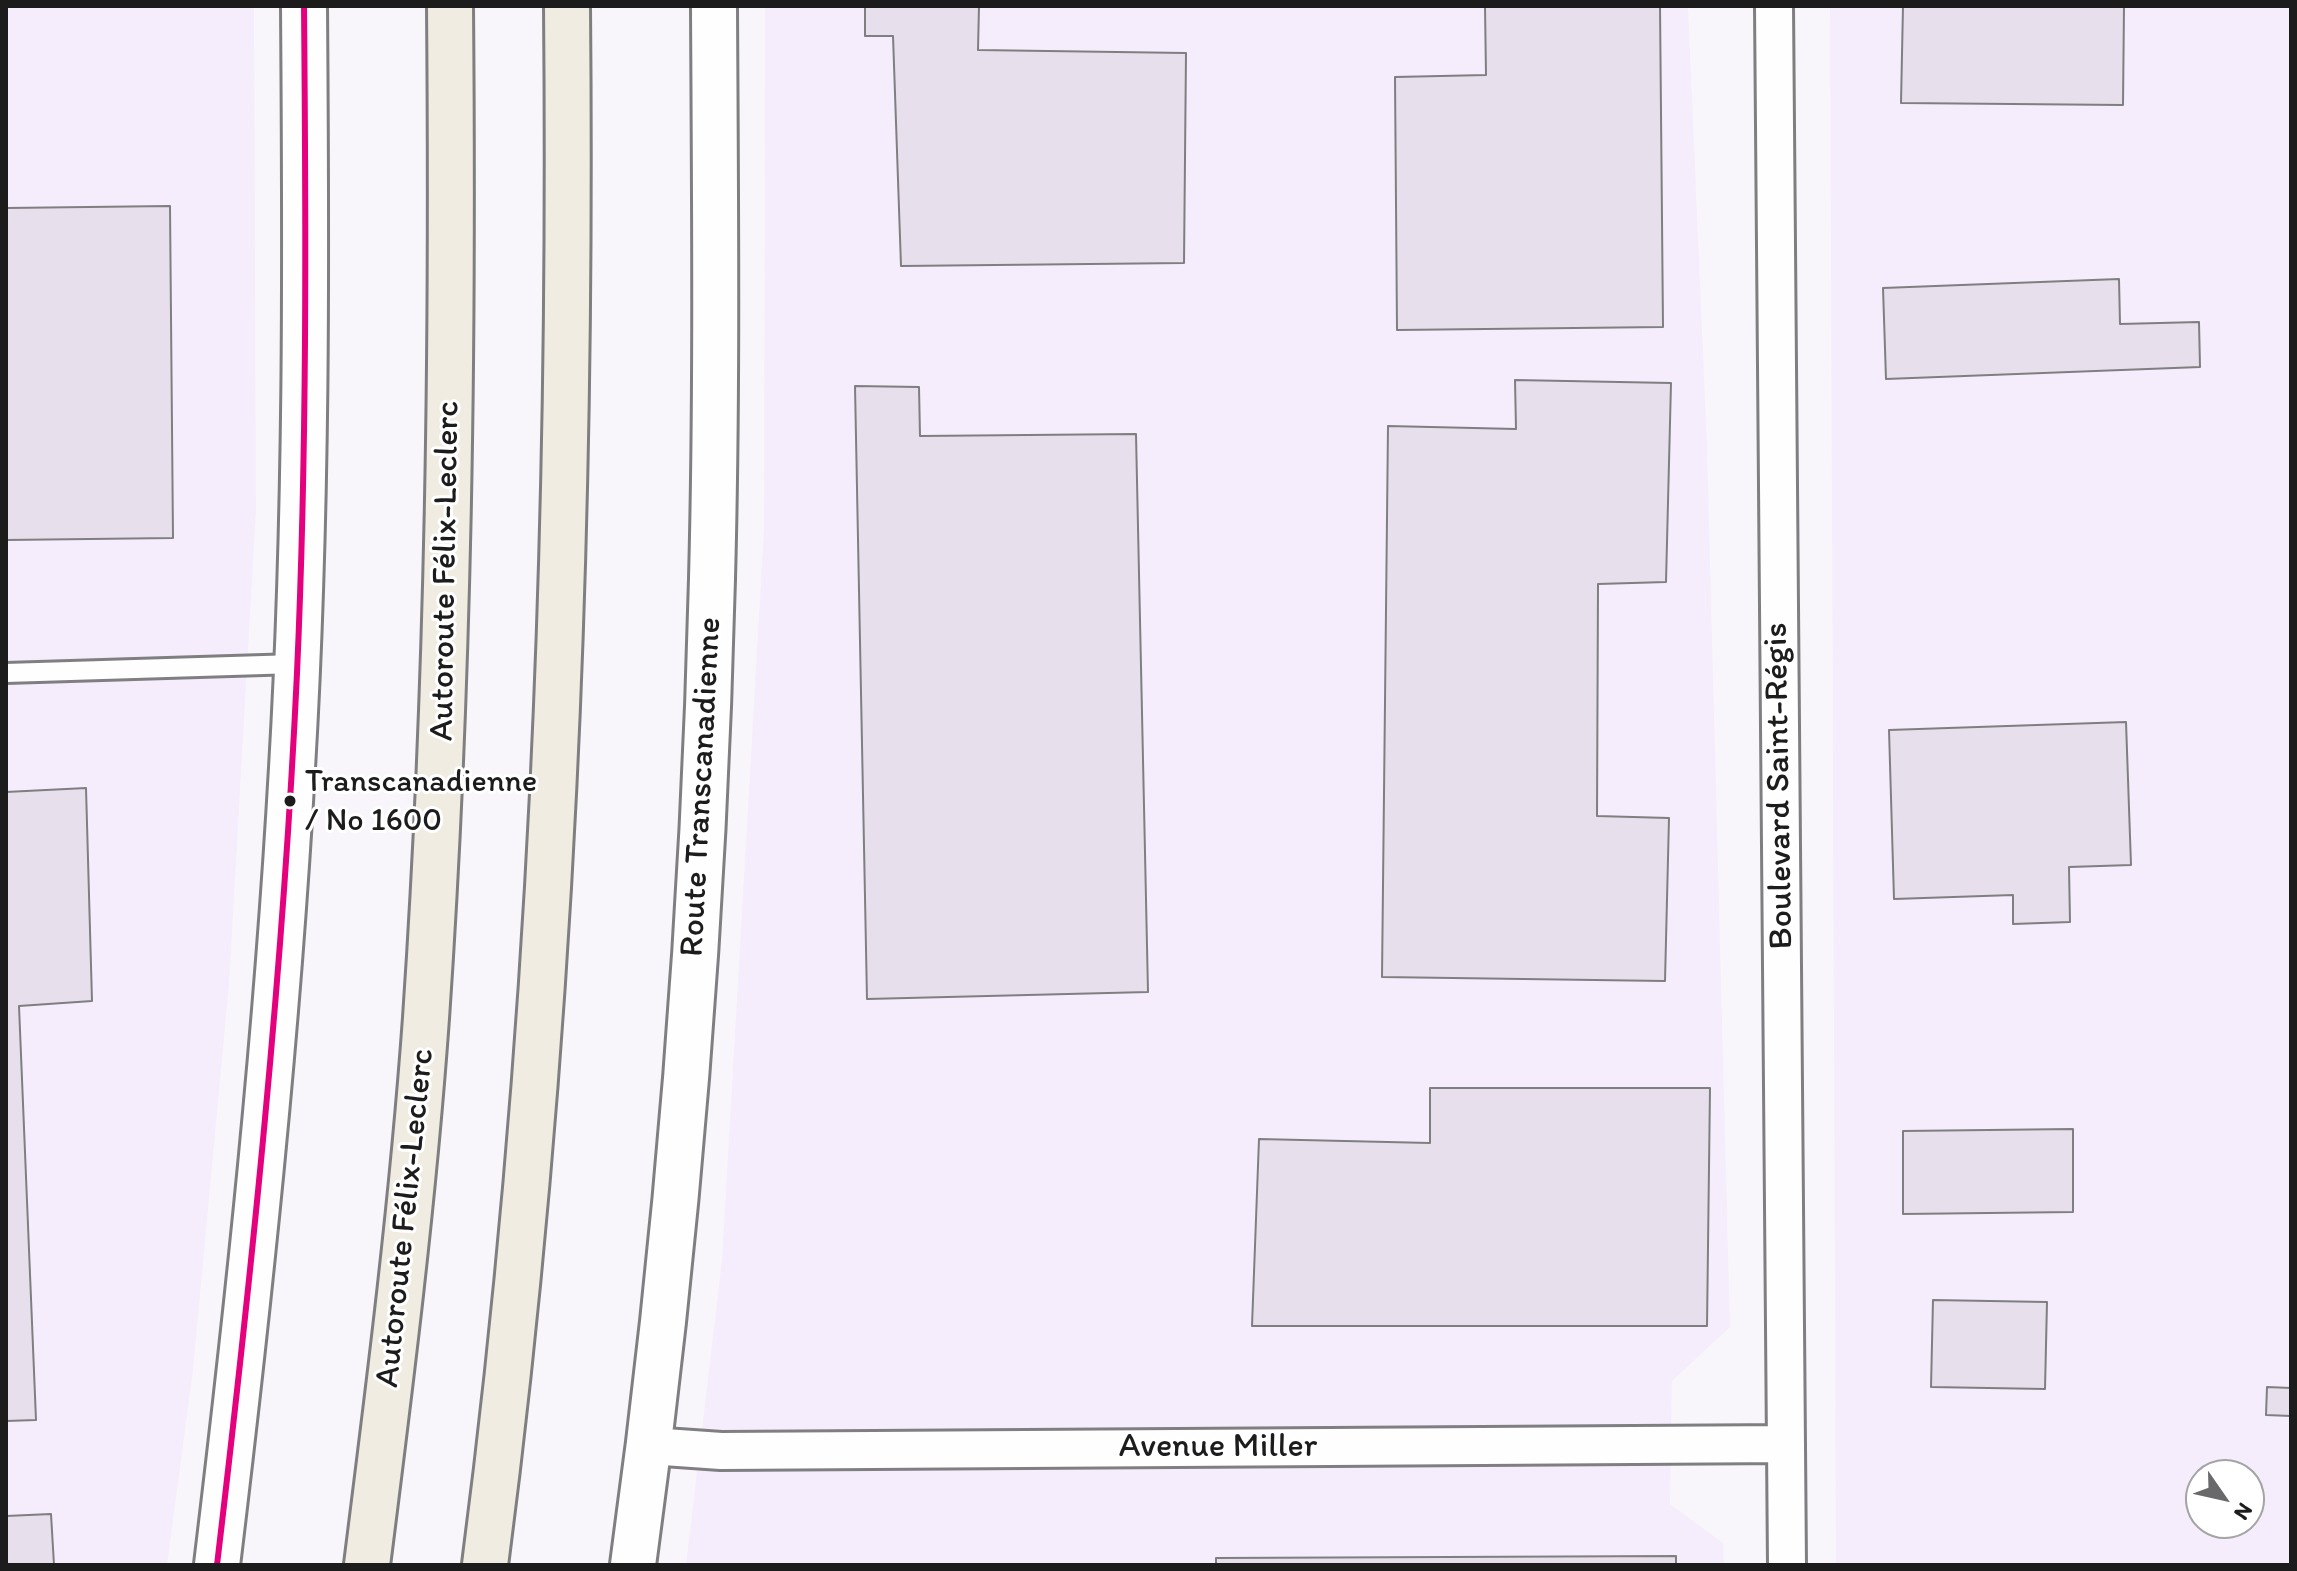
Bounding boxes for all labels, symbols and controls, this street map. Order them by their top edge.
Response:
street label: Autoroute Félix-Leclerc [423,400,469,742]
street label: Route Transcanadienne [673,616,731,958]
street label: Boulevard Saint-Régis [1757,622,1803,950]
place label: Transcanadienne / No 1600 [305,764,537,839]
marker: Transcanadienne / No 1600 [282,793,298,809]
street label: Autoroute Félix-Leclerc [368,1047,444,1389]
street label: Avenue Miller [1119,1427,1317,1467]
north arrow [2185,1459,2265,1539]
text: N [2228,1498,2259,1525]

